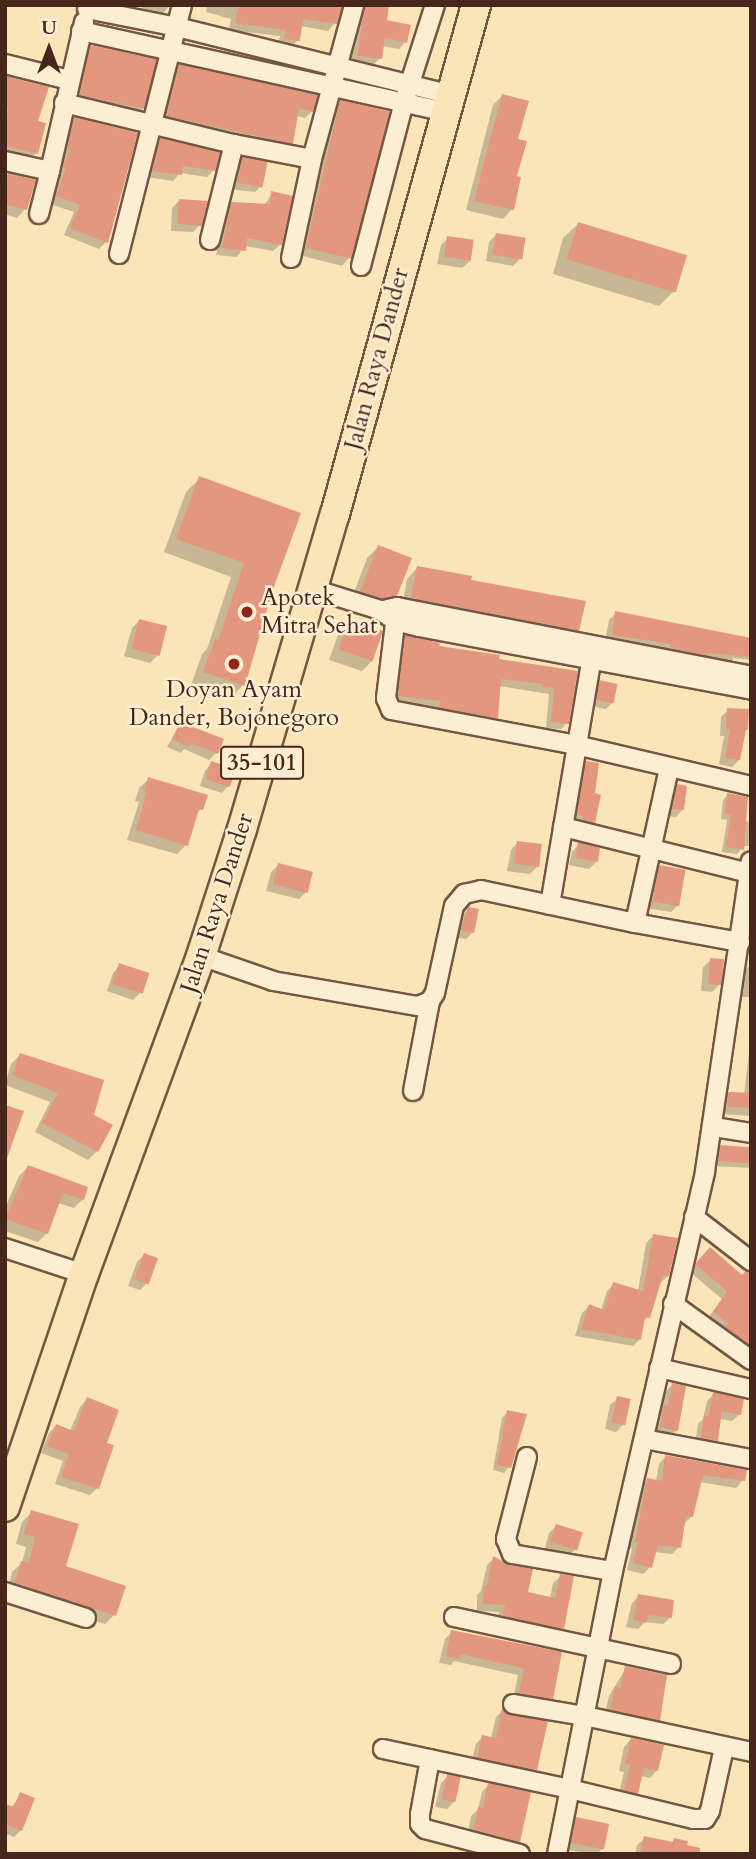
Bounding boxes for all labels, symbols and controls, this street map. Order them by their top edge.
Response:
north arrow [14,14,84,84]
text: U [41,15,57,41]
street label: Jalan Raya Dander [339,265,415,453]
place label: Apotek Mitra Sehat [261,584,378,640]
marker: Apotek Mitra Sehat [239,604,255,620]
marker: Doyan Ayam Dander, Bojonegoro [226,656,242,672]
place label: Doyan Ayam Dander, Bojonegoro [129,676,339,732]
road number: 35-101 [220,744,304,782]
street label: Jalan Raya Dander [174,809,260,997]

